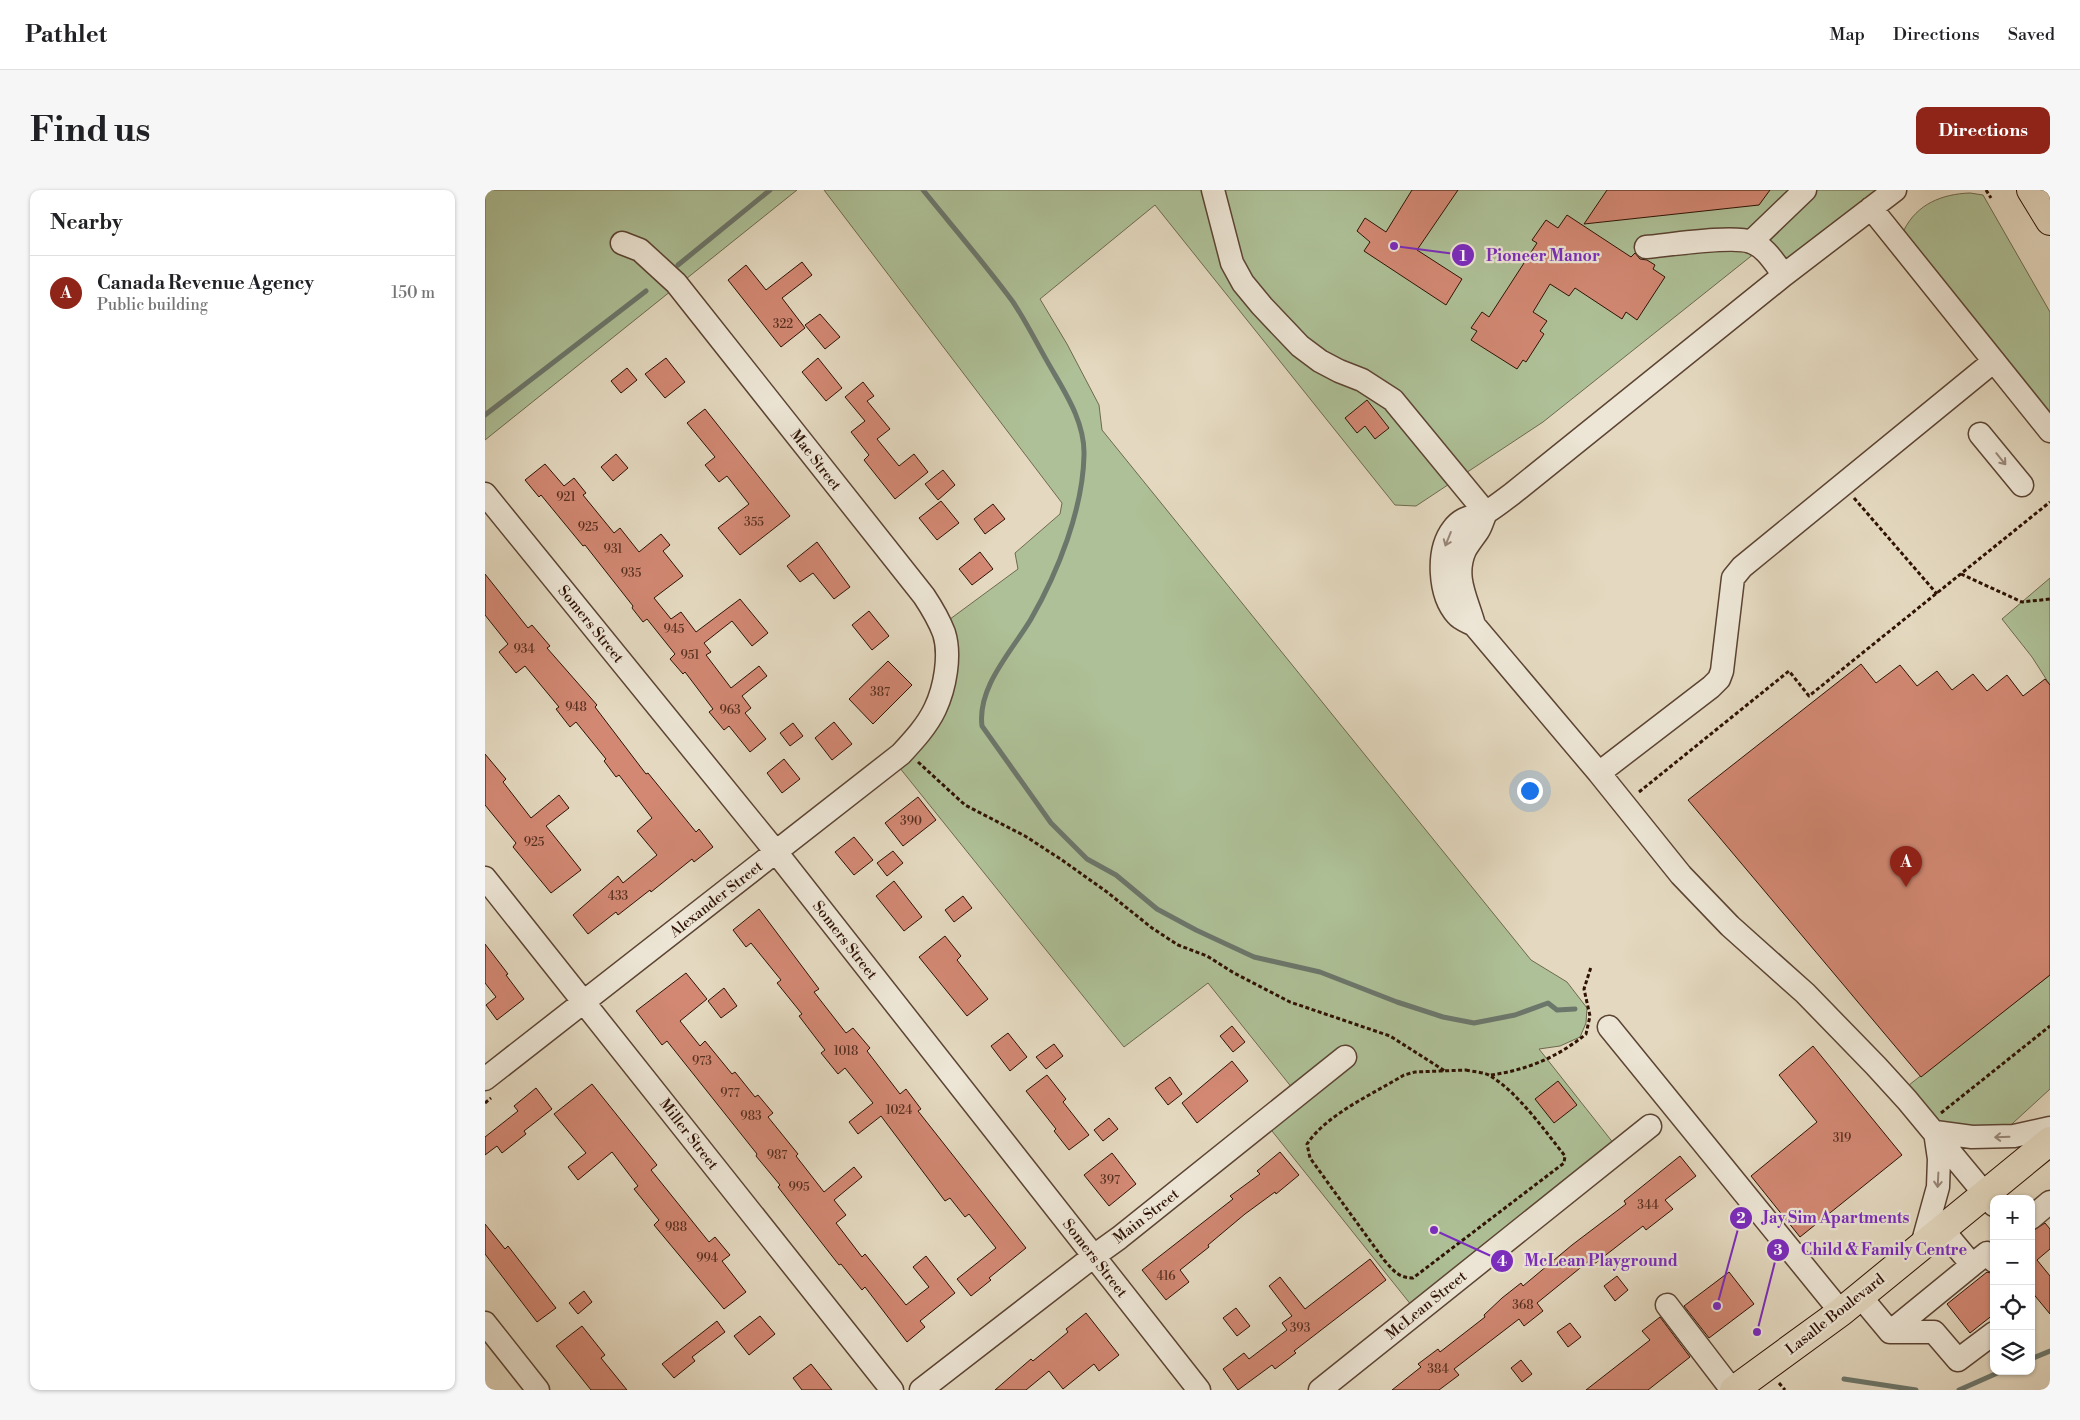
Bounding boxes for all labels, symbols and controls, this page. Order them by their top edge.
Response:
text: Pathlet [25,20,107,50]
text: Map [1829,23,1865,46]
text: Directions [1893,23,1980,46]
text: Saved [2008,23,2055,46]
button: Directions [1916,107,2050,154]
text: Find us [30,109,150,152]
text: Nearby [50,210,123,236]
callout: Pioneer Manor [1451,240,1610,271]
text: Pioneer Manor [1486,246,1600,266]
text: 1 [1459,247,1467,266]
text: Canada Revenue Agency [97,271,314,295]
text: A [60,283,72,303]
text: 150 m [391,283,435,303]
text: Public building [97,295,208,315]
house number: 322 [773,317,793,332]
street label: Mae Street [786,426,846,495]
one-way arrow [1995,453,2006,466]
house number: 921 [556,490,577,505]
house number: 355 [744,515,764,530]
house number: 925 [578,520,599,535]
one-way arrow [1443,531,1453,546]
house number: 931 [604,542,623,557]
house number: 935 [621,566,642,581]
street label: Somers Street [553,582,628,668]
house number: 945 [664,622,685,637]
house number: 934 [513,642,535,657]
house number: 951 [680,648,700,663]
house number: 387 [870,685,890,700]
house number: 948 [565,700,587,715]
house number: 963 [719,703,741,718]
your location [1517,778,1543,804]
house number: 390 [900,814,922,829]
house number: 925 [524,835,545,850]
pin: A [1890,846,1922,887]
street label: Alexander Street [665,857,767,942]
house number: 433 [608,889,629,904]
street label: Somers Street [808,897,882,984]
house number: 1018 [834,1044,858,1059]
house number: 973 [692,1054,712,1069]
house number: 977 [720,1086,740,1101]
street label: Miller Street [655,1095,723,1174]
house number: 1024 [886,1103,912,1118]
house number: 983 [740,1109,762,1124]
house number: 319 [1833,1131,1851,1146]
one-way arrow [1994,1132,2010,1141]
house number: 987 [767,1148,787,1163]
one-way arrow [1933,1172,1942,1188]
house number: 397 [1100,1173,1120,1188]
house number: 995 [788,1180,810,1195]
street label: Main Street [1109,1184,1184,1248]
map controls [1990,1195,2035,1375]
button: + [1990,1195,2035,1240]
house number: 344 [1637,1198,1659,1213]
callout: Jay Sim Apartments [1728,1202,1920,1233]
text: Jay Sim Apartments [1761,1208,1909,1228]
text: 2 [1736,1209,1746,1228]
street label: Somers Street [1058,1215,1132,1302]
house number: 988 [665,1220,687,1235]
callout: Child & Family Centre [1766,1234,1977,1265]
text: Child & Family Centre [1801,1240,1968,1260]
button: − [1990,1240,2035,1285]
text: 3 [1773,1241,1783,1260]
callout: McLean Playground [1489,1245,1688,1276]
house number: 994 [696,1251,718,1266]
text: McLean Playground [1524,1251,1678,1271]
text: 4 [1497,1252,1507,1271]
street label: McLean Street [1382,1267,1471,1344]
house number: 416 [1156,1269,1176,1284]
street label: Lasalle Boulevard [1782,1269,1889,1359]
button: locate [1990,1285,2035,1330]
house number: 368 [1512,1298,1534,1313]
house number: 393 [1290,1321,1311,1336]
button: layers [1990,1330,2035,1375]
house number: 384 [1427,1362,1449,1377]

